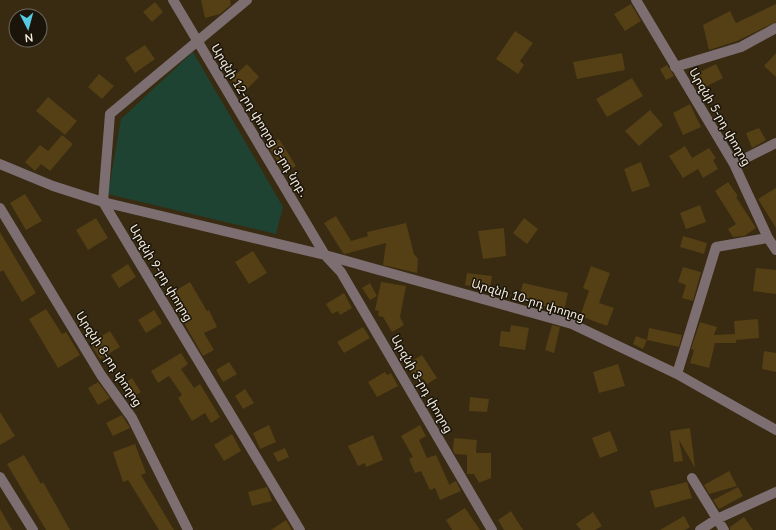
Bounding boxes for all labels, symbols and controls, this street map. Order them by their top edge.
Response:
north arrow [8,8,48,48]
text: N [24,32,34,45]
street label: Արզնի 12-րդ փողոց 3-րդ նրբ․ [208,41,313,201]
street label: Արզնի 5-րդ փողոց [686,65,755,168]
street label: Արզնի 9-րդ փողոց [126,221,196,324]
street label: Արզնի 10-րդ փողոց [470,275,587,324]
street label: Արզնի 8-րդ փողոց [73,308,146,409]
street label: Արզնի 3-րդ փողոց [388,332,457,435]

